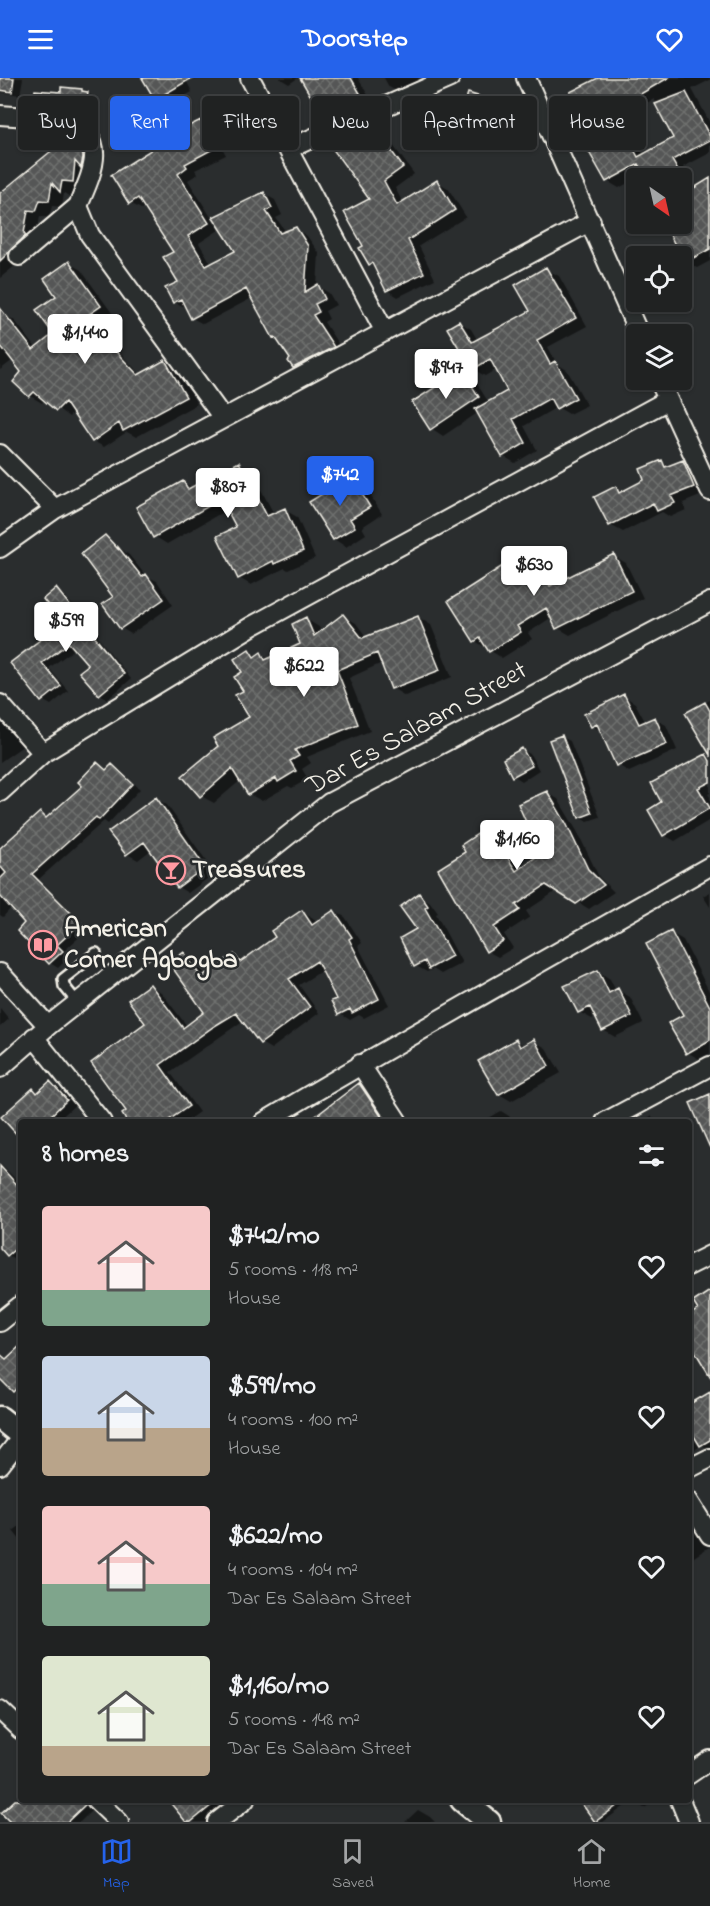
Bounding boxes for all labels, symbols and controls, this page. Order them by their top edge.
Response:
text: Doorstep [302,20,408,59]
icon: menu [24,23,57,56]
icon: heart [653,23,686,56]
chip: Buy [18,96,98,150]
chip: Rent [110,96,190,150]
chip: Filters [202,96,299,150]
chip: New [311,96,390,150]
chip: Apartment [402,96,537,150]
chip: House [549,96,646,150]
north arrow [626,168,692,234]
map controls [626,168,692,390]
button: locate [626,246,692,312]
pin: $1,440 [36,314,134,365]
text: $1,440 [61,319,109,348]
button: layers [626,324,692,390]
pin: $947 [410,349,482,400]
text: $947 [429,354,463,383]
pin: $742 [304,456,376,507]
text: $742 [321,461,359,490]
pin: $807 [192,468,264,519]
text: $807 [210,473,246,502]
pin: $630 [498,546,570,597]
text: $630 [515,551,553,580]
pin: $599 [30,602,102,653]
text: $599 [48,607,84,636]
pin: $622 [268,647,340,698]
text: $622 [284,652,324,681]
street label: Dar Es Salaam Street [298,652,535,807]
pin: $1,160 [468,820,566,871]
text: $1,160 [494,825,540,854]
place label: Treasures [192,851,306,890]
bar icon: Treasures [155,854,187,886]
place label: American Corner Agbogba [64,910,238,981]
library icon: American Corner Agbogba [27,929,59,961]
text: 8 homes [42,1136,129,1174]
icon: filters [635,1139,668,1172]
text: $742/mo [228,1218,320,1256]
icon: home [90,1230,162,1302]
icon: heart [635,1250,668,1283]
text: 5 rooms · 118 m² [228,1256,358,1285]
text: House [228,1285,281,1314]
text: $599/mo [228,1368,316,1406]
icon: home [90,1380,162,1452]
icon: heart [635,1400,668,1433]
text: 4 rooms · 100 m² [228,1406,358,1435]
text: House [228,1435,281,1464]
text: $622/mo [228,1518,323,1556]
icon: home [90,1530,162,1602]
icon: heart [635,1550,668,1583]
text: 4 rooms · 104 m² [228,1556,358,1585]
text: Dar Es Salaam Street [228,1585,412,1614]
text: $1,160/mo [228,1668,329,1706]
icon: home [90,1680,162,1752]
icon: heart [635,1700,668,1733]
text: 5 rooms · 148 m² [228,1706,360,1735]
text: Dar Es Salaam Street [228,1735,412,1764]
tab: Map [100,1835,133,1895]
tab: Saved [332,1835,374,1895]
tab: Home [573,1835,610,1895]

